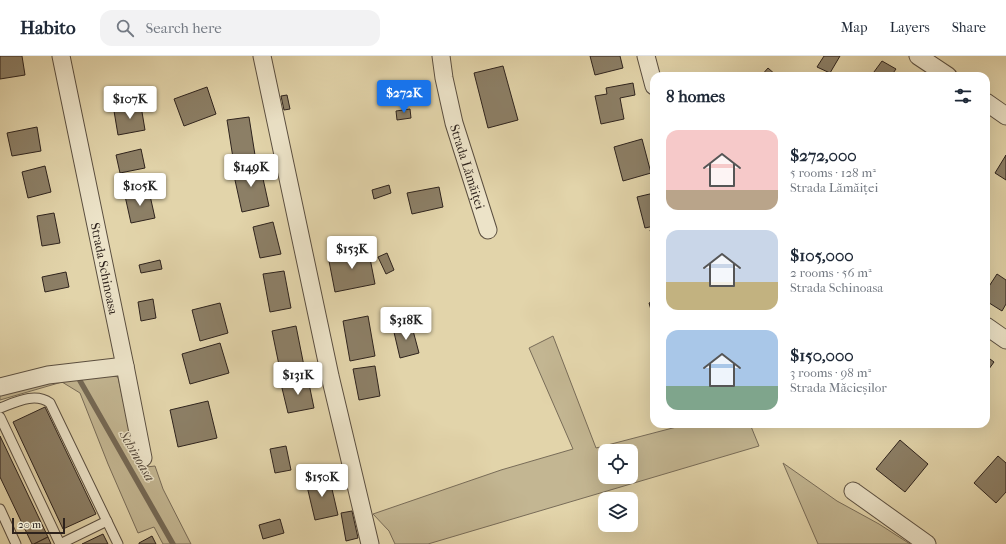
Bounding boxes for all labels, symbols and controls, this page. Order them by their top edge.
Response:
search box [100,10,380,46]
text: Habito [20,17,76,39]
icon: search [114,17,136,39]
text: Search here [146,19,222,37]
text: Map [841,19,868,36]
text: Layers [890,19,930,36]
text: Share [952,19,986,36]
pin: $272K [376,80,432,114]
text: $272K [386,85,422,100]
icon: filters [952,85,974,107]
pin: $107K [102,86,158,120]
text: 8 homes [666,86,725,106]
text: $107K [113,91,147,106]
street label: Strada Lămăiței [447,122,488,211]
text: $272,000 [790,145,857,165]
icon: home [698,146,746,194]
pin: $149K [223,154,279,188]
text: $149K [233,159,269,174]
text: 5 rooms · 128 m² [790,165,876,180]
pin: $105K [112,173,168,207]
text: $105K [123,178,157,193]
text: Strada Lămăiței [790,180,878,195]
street label: Strada Schinoasa [88,221,122,317]
pin: $153K [324,236,380,270]
text: $153K [336,241,368,256]
text: $105,000 [790,245,854,265]
icon: home [698,246,746,294]
text: 2 rooms · 56 m² [790,265,872,280]
text: Strada Schinoasa [790,280,883,295]
pin: $318K [378,307,434,341]
text: $318K [389,312,423,327]
text: $150,000 [790,345,854,365]
icon: home [698,346,746,394]
pin: $131K [270,362,326,396]
text: 3 rooms · 98 m² [790,365,871,380]
text: $131K [282,367,314,382]
text: Strada Măcieșilor [790,380,887,395]
water label: Schinoasa [115,427,158,485]
map controls [598,444,638,532]
button: locate [598,444,638,484]
pin: $150K [294,464,350,498]
text: $150K [305,469,339,484]
button: layers [598,492,638,532]
scale bar [12,516,65,535]
text: 20 m [18,518,41,531]

